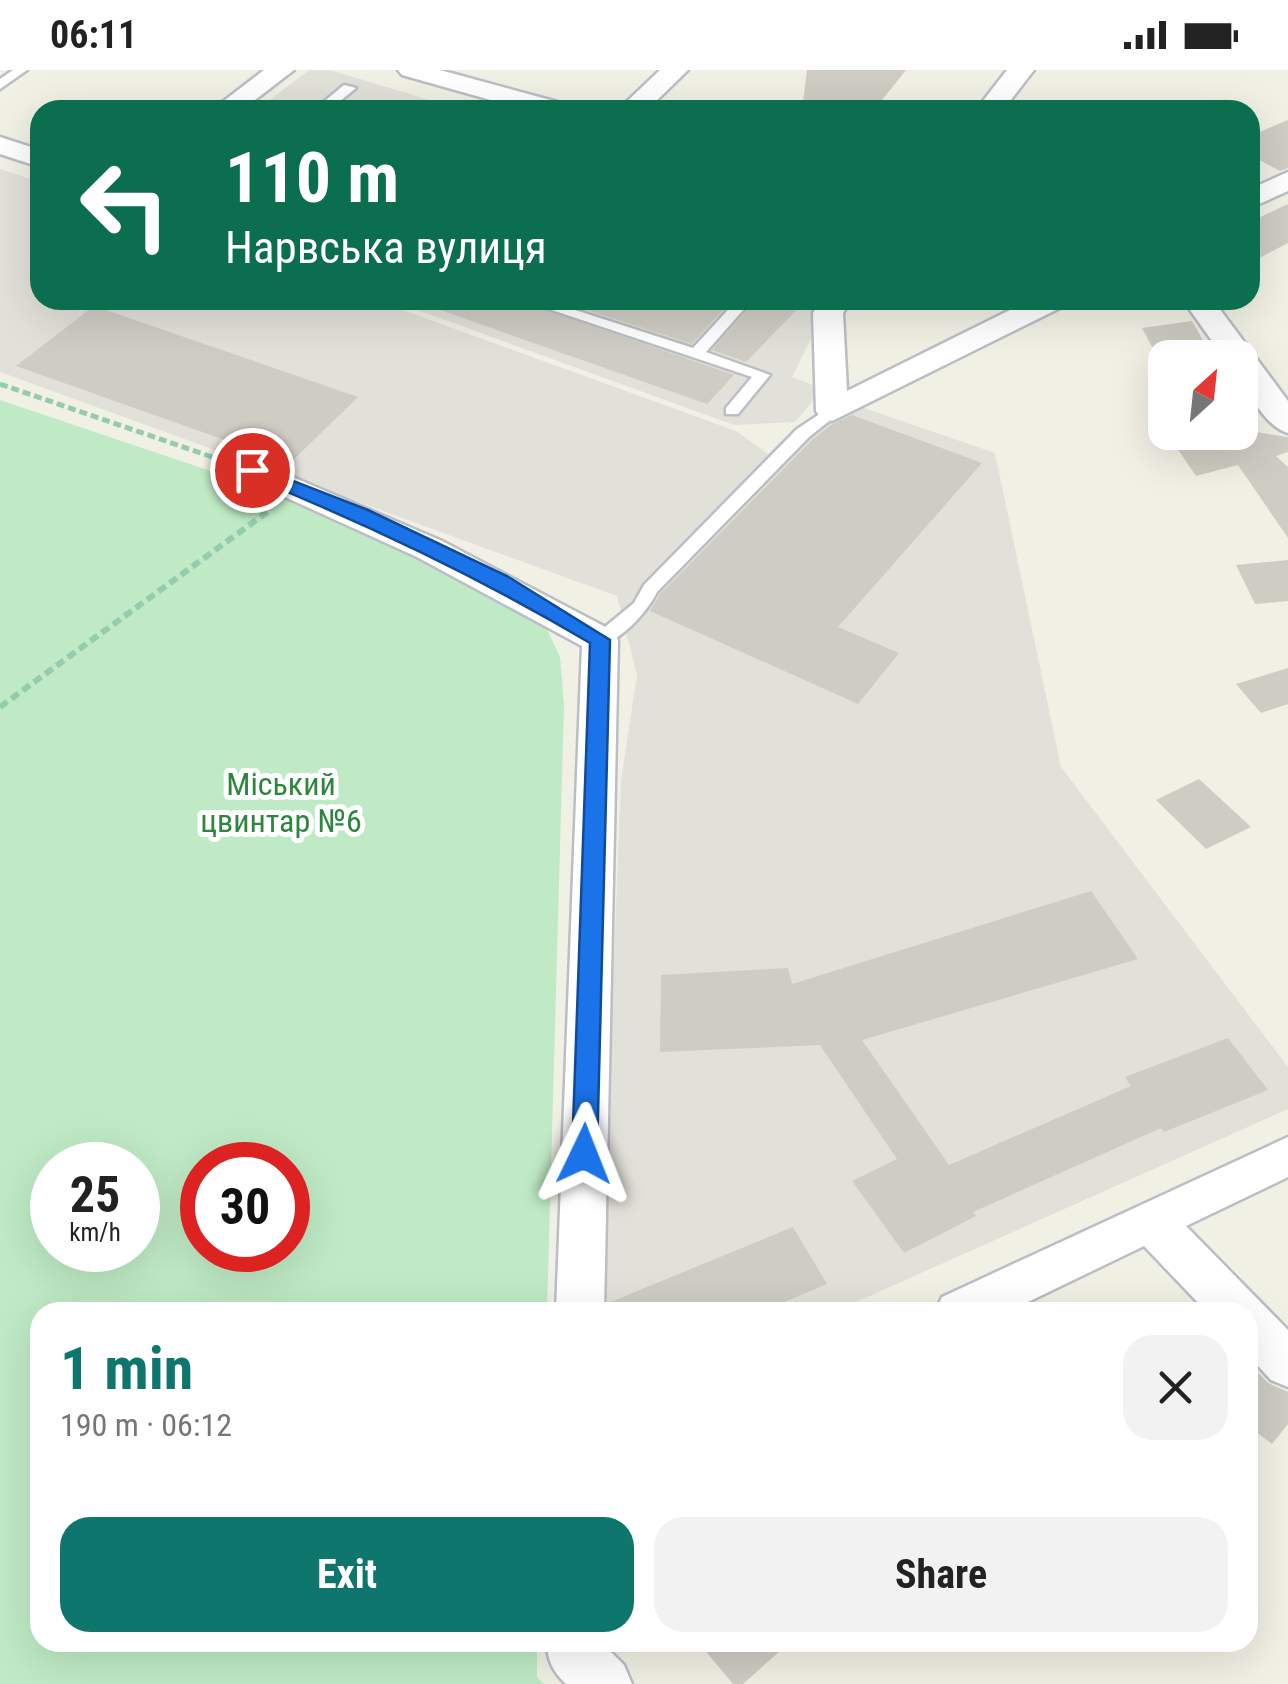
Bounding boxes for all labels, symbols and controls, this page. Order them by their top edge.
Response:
text: 06:11 [50,13,137,57]
text: 110 m [225,137,399,219]
icon: left [60,140,190,270]
text: Нарвська вулиця [225,221,547,274]
north arrow [1148,340,1258,450]
map controls [1148,340,1258,450]
pin [210,428,295,513]
icon: arrive [225,443,280,498]
park label: Міський цвинтар №6 [200,765,362,840]
position arrow [532,1102,636,1206]
speed limit sign: 30 [180,1142,310,1272]
text: 25 [70,1166,120,1224]
text: km/h [69,1218,121,1247]
text: 1 min [60,1333,193,1404]
button: close [1123,1335,1228,1440]
text: 190 m · 06:12 [60,1406,232,1444]
button: Exit [60,1517,634,1632]
button: Share [654,1517,1228,1632]

